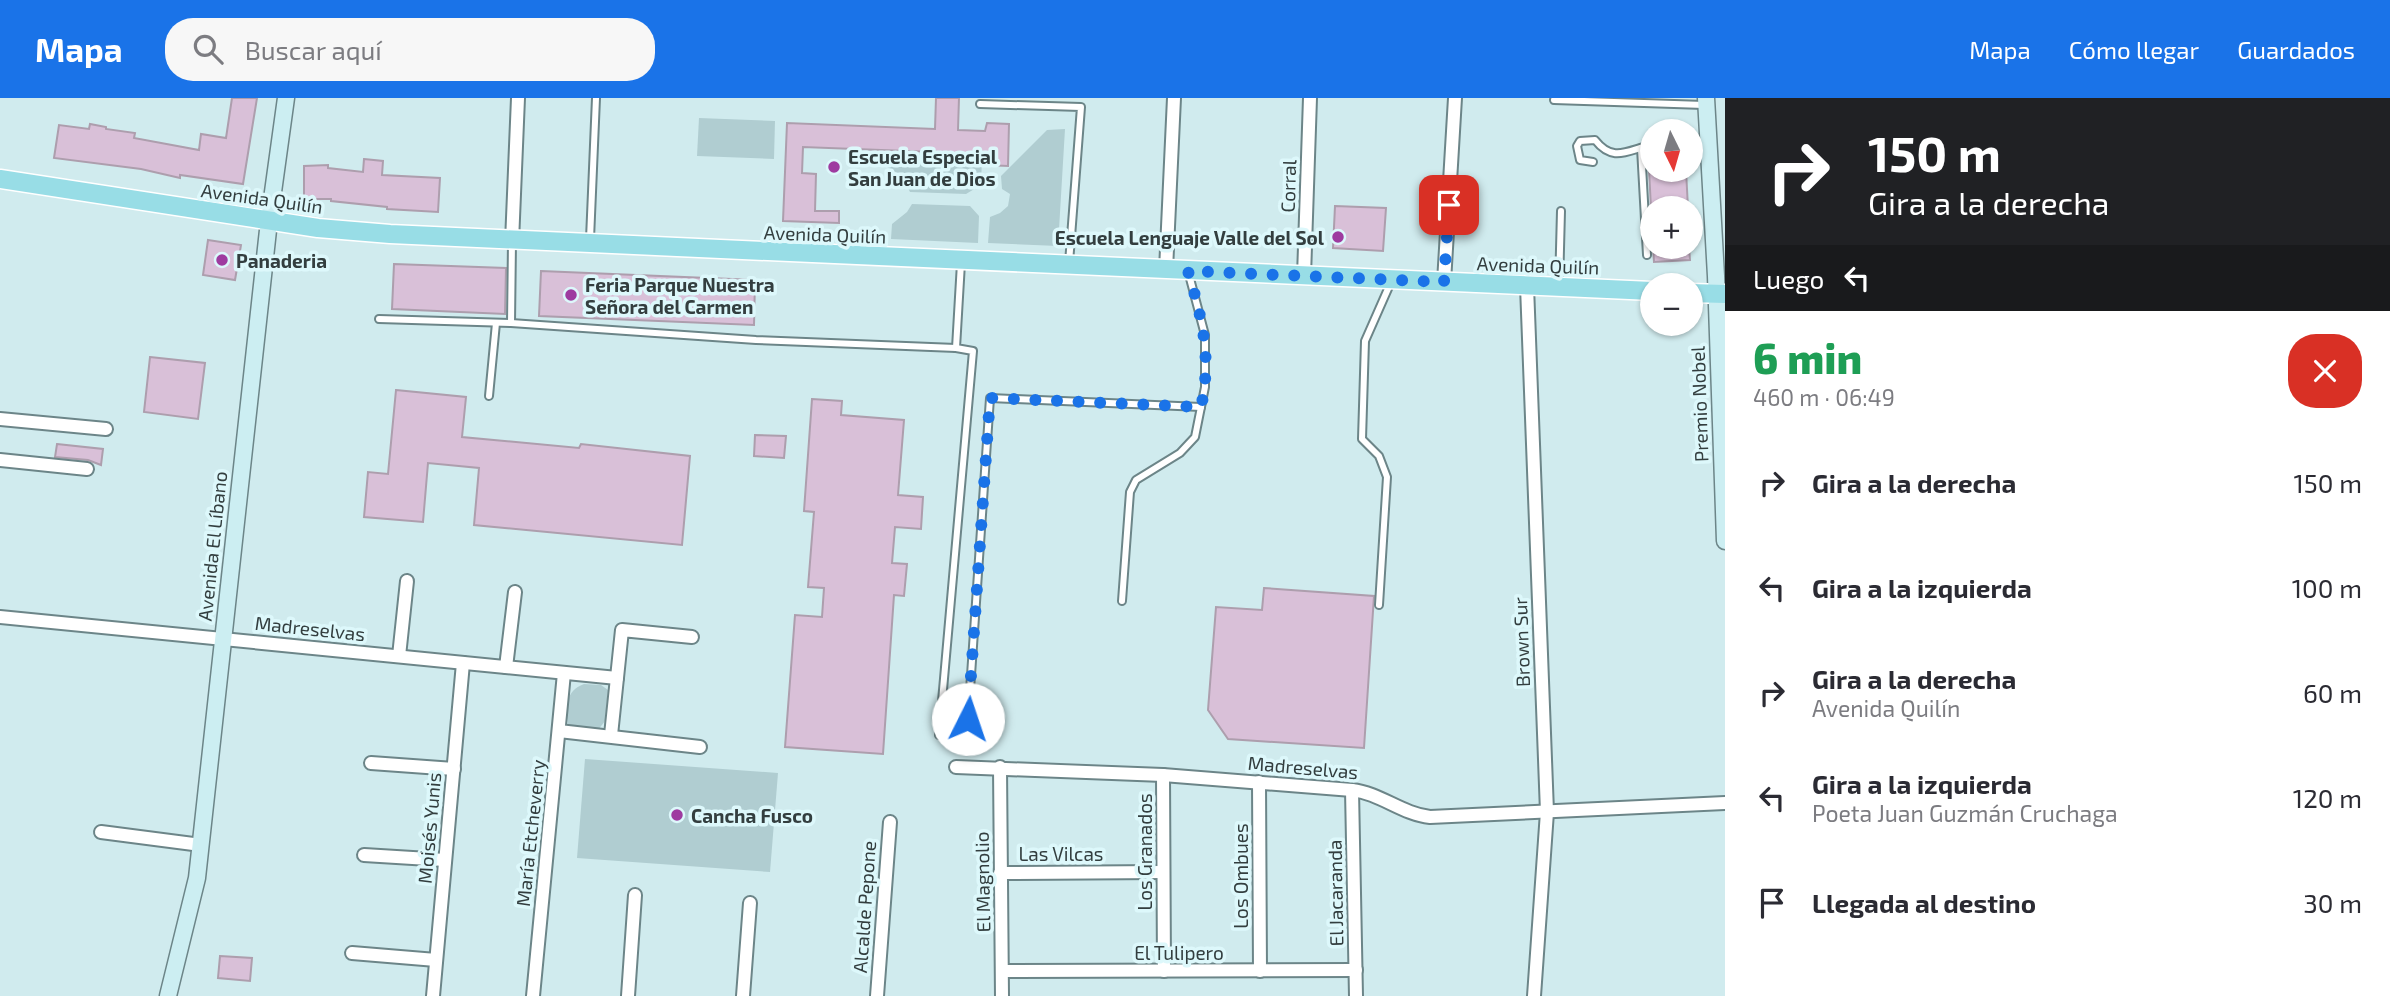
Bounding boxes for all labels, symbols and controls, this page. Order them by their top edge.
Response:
search box [165,18,655,81]
text: Mapa [35,29,123,69]
icon: search [189,30,227,68]
text: Buscar aquí [245,34,382,65]
text: Mapa [1969,35,2031,64]
text: Cómo llegar [2069,35,2199,64]
text: Guardados [2237,35,2355,64]
north arrow [1640,119,1703,182]
map controls [1640,119,1703,336]
text: 150 m [1868,123,2001,182]
icon: right [1753,126,1844,217]
place label: Escuela Especial San Juan de Dios [848,145,998,190]
marker: Escuela Especial San Juan de Dios [826,159,842,175]
street label: Corral [1276,159,1300,213]
pin [1419,175,1479,235]
street label: Avenida Quilín [200,178,324,218]
text: Gira a la derecha [1868,183,2109,221]
icon: arrive [1430,186,1468,224]
button: + [1640,196,1703,259]
street label: Avenida Quilín [763,220,887,248]
place label: Escuela Lenguaje Valle del Sol [1055,226,1325,249]
marker: Escuela Lenguaje Valle del Sol [1330,229,1346,245]
place label: Panaderia [236,249,327,272]
street label: Avenida Quilín [1476,251,1600,279]
marker: Panaderia [214,252,230,268]
icon: left [1838,259,1876,297]
text: Luego [1753,263,1824,294]
place label: Feria Parque Nuestra Señora del Carmen [585,273,775,318]
button: − [1640,273,1703,336]
marker: Feria Parque Nuestra Señora del Carmen [563,287,579,303]
text: 6 min [1753,332,1862,382]
button: close [2288,334,2362,408]
street label: Premio Nobel [1685,345,1713,462]
text: 460 m · 06:49 [1753,383,1895,411]
icon: right [1753,464,1791,502]
text: Gira a la derecha [1812,467,2016,498]
text: 150 m [2293,467,2362,498]
street label: Avenida El Líbano [193,470,231,622]
icon: left [1753,569,1791,607]
text: Gira a la izquierda [1812,572,2032,603]
text: 100 m [2292,572,2362,603]
street label: Brown Sur [1508,596,1534,687]
street label: Madreselvas [254,611,366,645]
text: Gira a la derecha [1812,663,2016,694]
icon: right [1753,674,1791,712]
text: 60 m [2303,677,2362,708]
position arrow [931,682,1005,756]
text: Avenida Quilín [1812,694,1960,722]
street label: Madreselvas [1247,751,1359,783]
street label: María Etcheverry [511,758,549,908]
text: Gira a la izquierda [1812,768,2032,799]
street label: Moisés Yunis [413,772,445,884]
icon: left [1753,779,1791,817]
text: 120 m [2293,782,2362,813]
street label: Los Granados [1133,793,1156,911]
text: Poeta Juan Guzmán Cruchaga [1812,799,2118,827]
place label: Cancha Fusco [691,804,813,827]
marker: Cancha Fusco [669,807,685,823]
street label: Los Ombues [1229,823,1252,929]
street label: El Magnolio [970,831,994,933]
street label: El Jacaranda [1323,839,1347,947]
street label: Alcalde Pepone [848,840,880,974]
street label: Las Vilcas [1019,842,1103,865]
icon: arrive [1753,884,1791,922]
text: Llegada al destino [1812,887,2036,918]
text: 30 m [2303,887,2362,918]
street label: El Tulipero [1134,941,1224,964]

